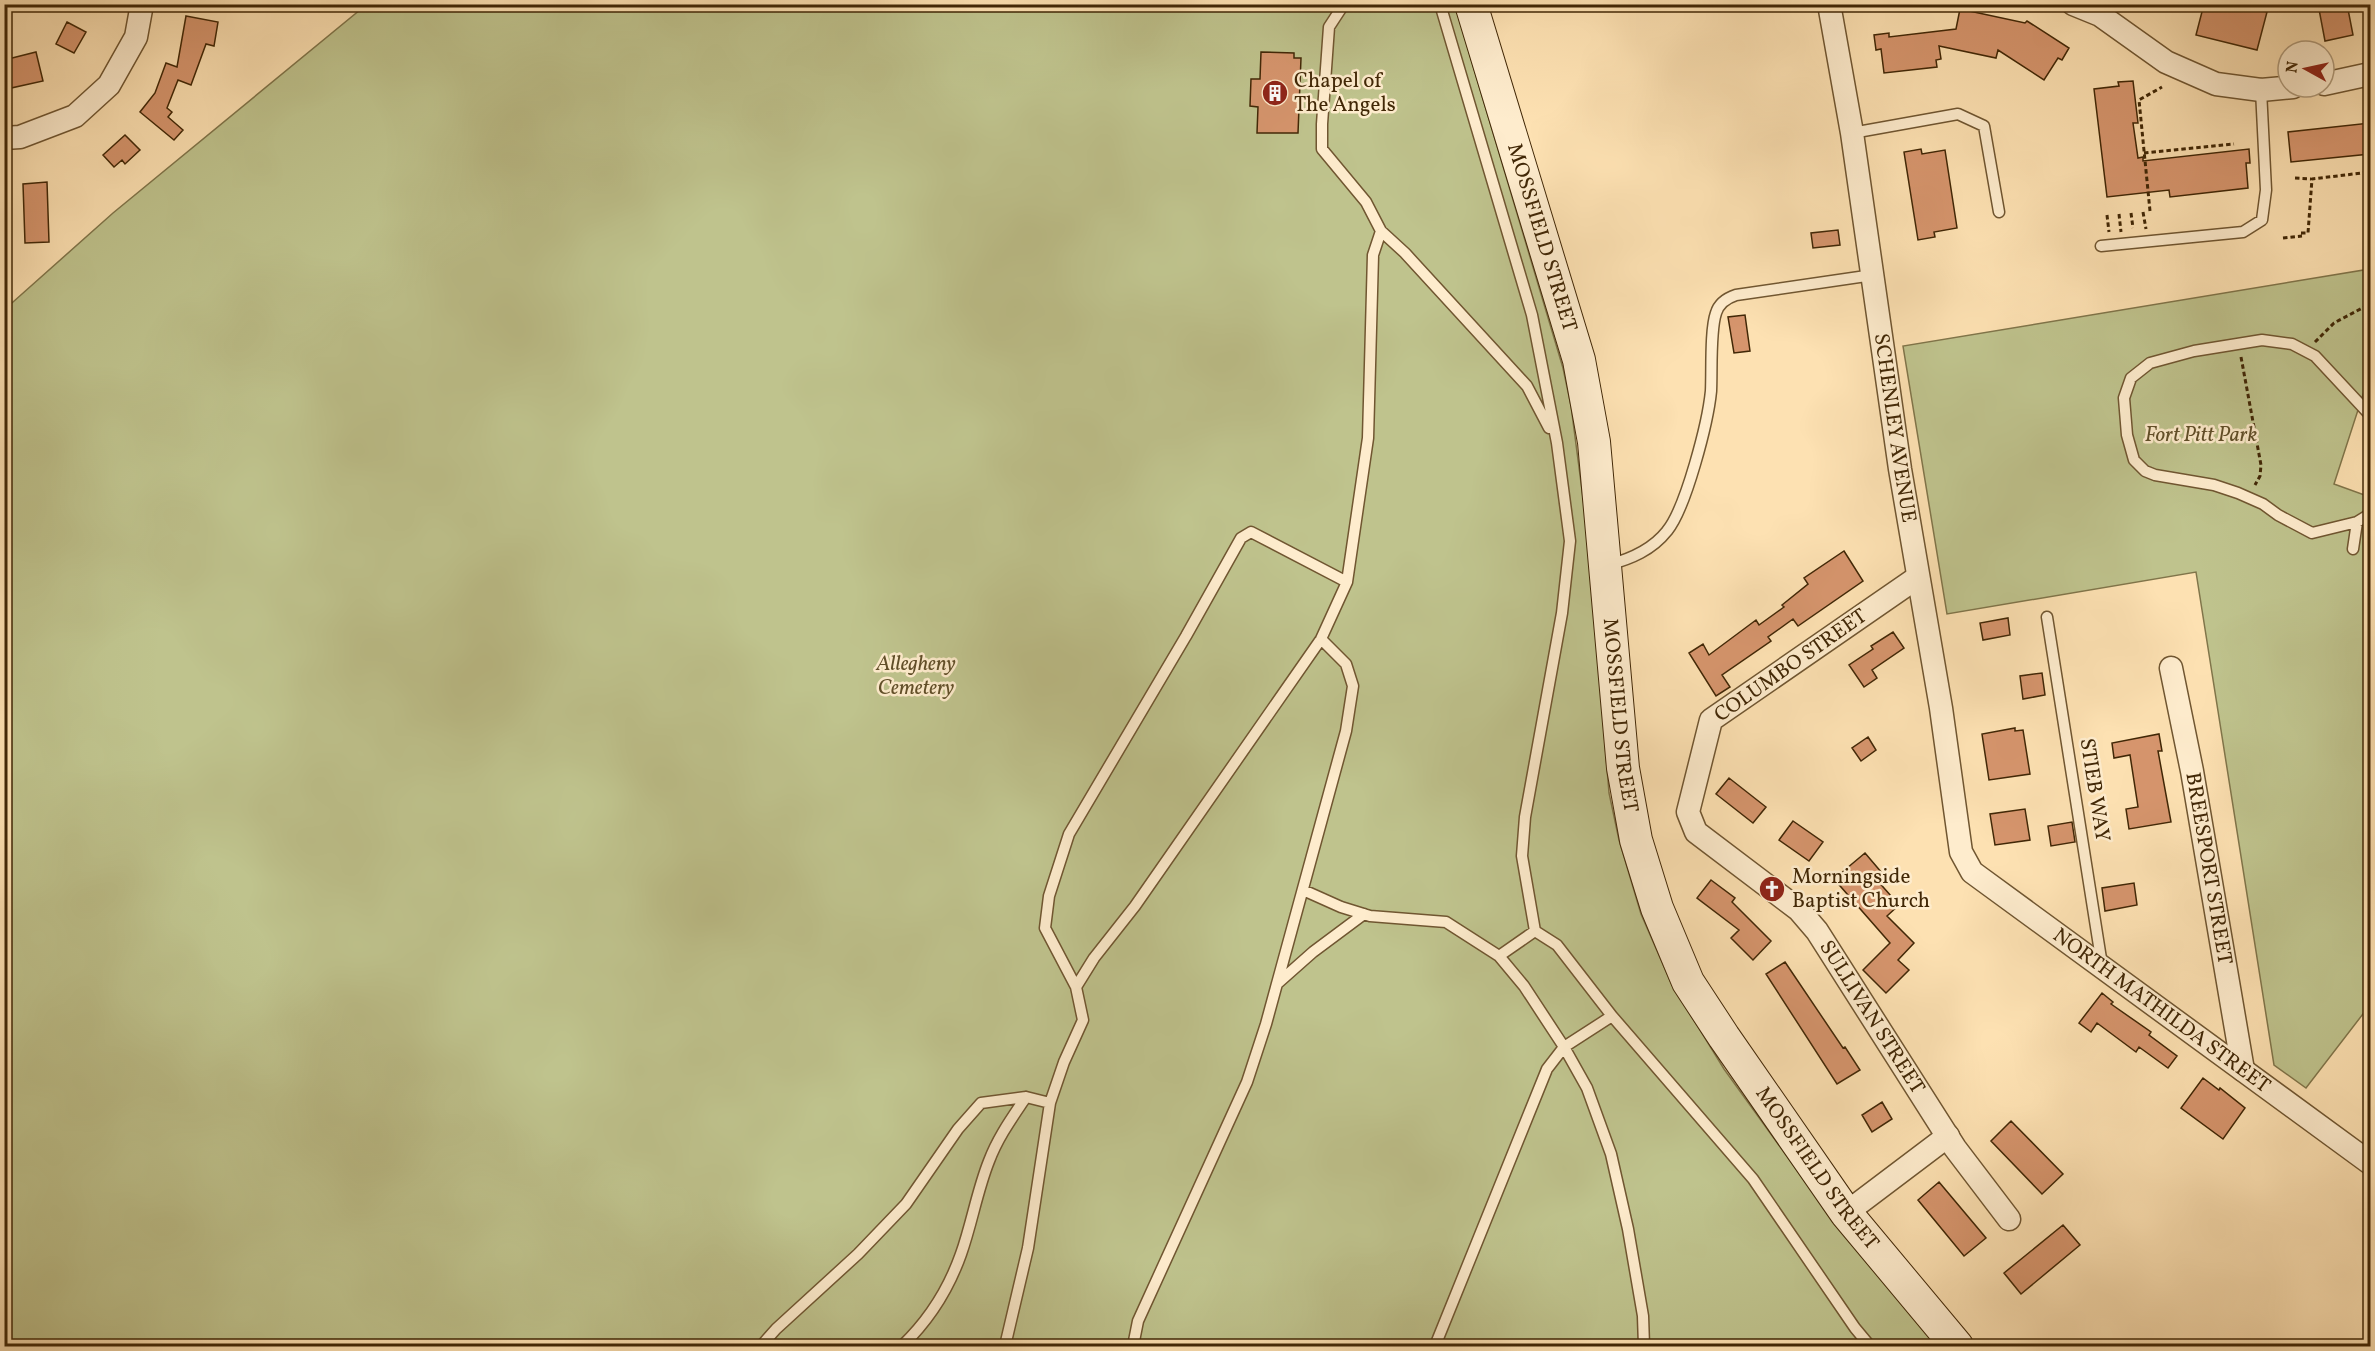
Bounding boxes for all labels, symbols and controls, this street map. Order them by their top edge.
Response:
north arrow [2276,39,2336,99]
text: N [2281,60,2305,74]
place label: Chapel of The Angels [1294,67,1396,120]
building icon: Chapel of The Angels [1260,78,1290,108]
street label: MOSSFIELD STREET [1500,140,1584,335]
street label: SCHENLEY AVENUE [1866,331,1923,525]
park label: Fort Pitt Park [2145,421,2257,450]
street label: COLUMBO STREET [1709,602,1873,730]
street label: MOSSFIELD STREET [1595,617,1645,815]
park label: Allegheny Cemetery [875,650,956,703]
street label: STIEB WAY [2072,736,2116,844]
street label: BREESPORT STREET [2178,770,2239,967]
place label: Morningside Baptist Church [1792,863,1930,916]
church icon: Morningside Baptist Church [1757,874,1787,904]
street label: NORTH MATHILDA STREET [2047,921,2276,1100]
street label: SULLIVAN STREET [1812,935,1932,1100]
street label: MOSSFIELD STREET [1748,1081,1886,1256]

